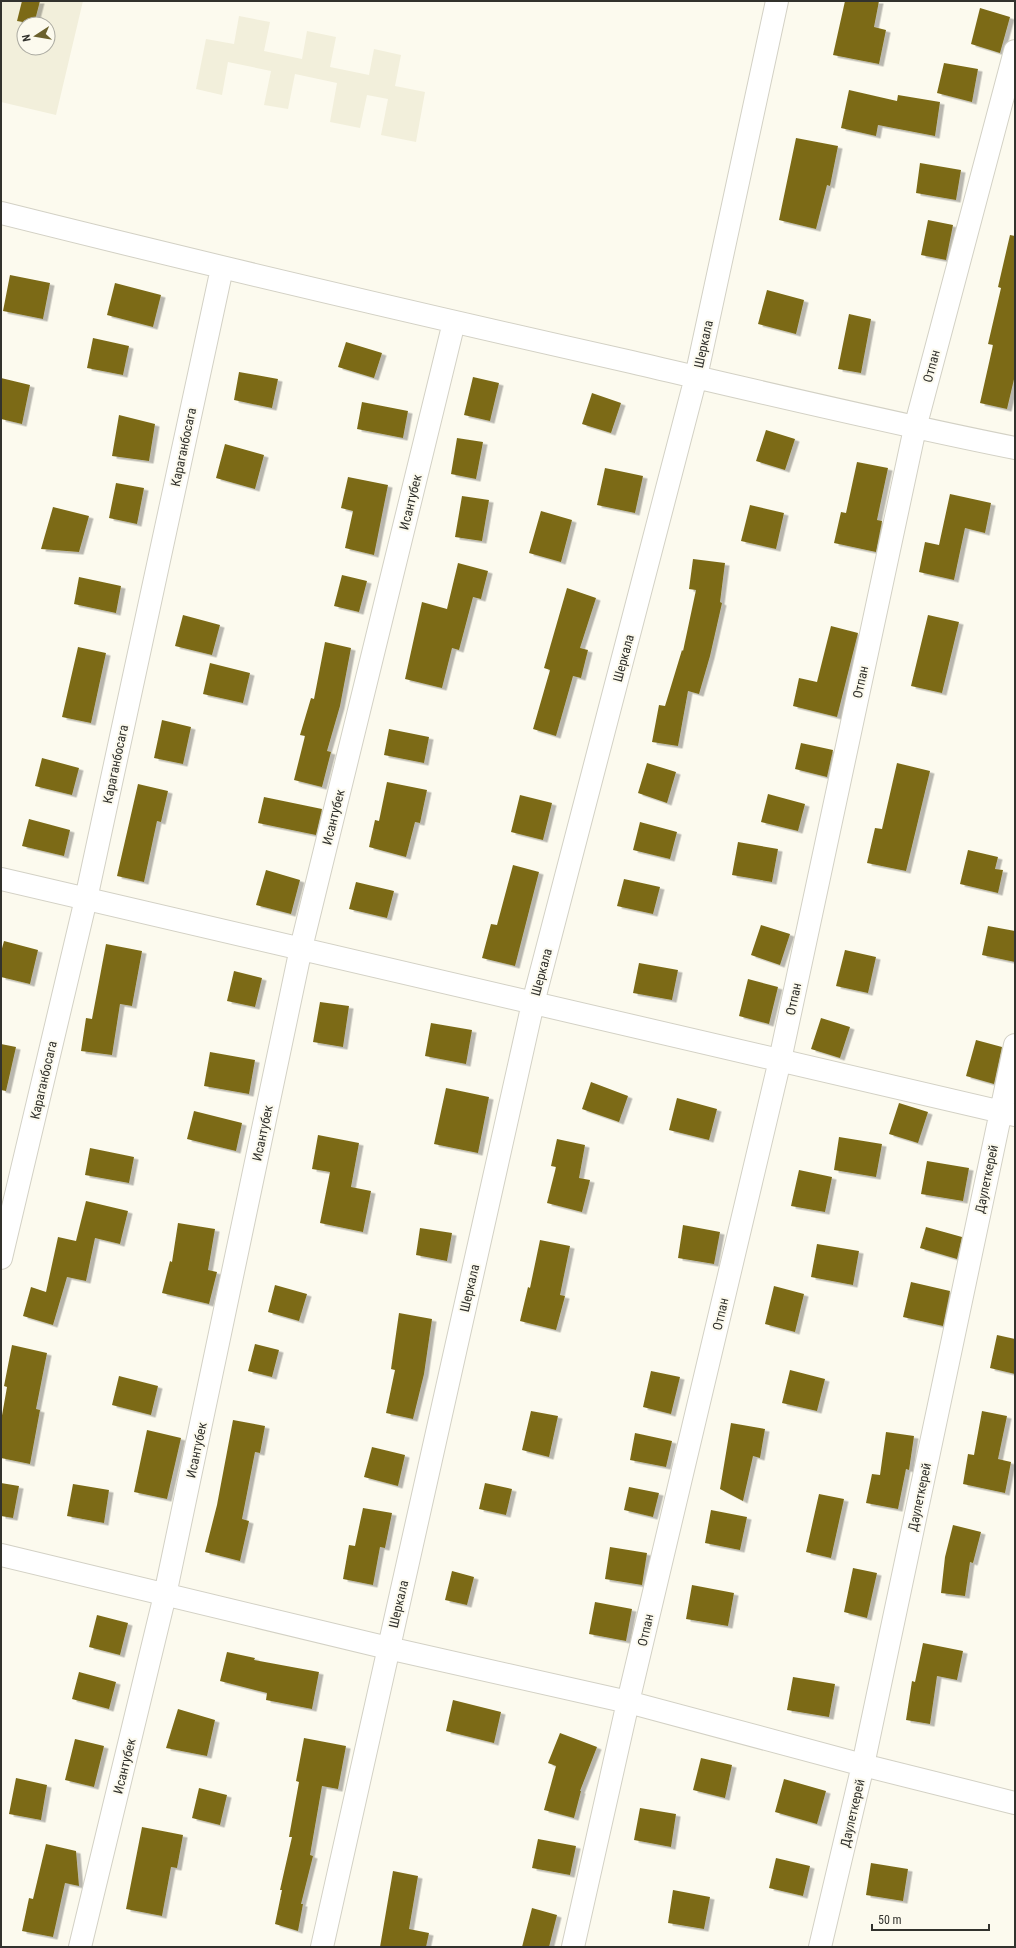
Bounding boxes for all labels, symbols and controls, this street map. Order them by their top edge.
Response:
north arrow [16,16,56,56]
text: N [20,33,34,43]
street label: Шеркала [691,319,716,369]
street label: Отпан [920,348,943,384]
street label: Караганбосага [168,406,199,488]
street label: Исантубек [396,472,425,531]
street label: Шеркала [610,633,637,683]
street label: Отпан [850,664,871,700]
street label: Караганбосага [100,723,131,805]
street label: Исантубек [319,787,348,846]
street label: Шеркала [528,947,555,997]
street label: Отпан [783,981,804,1017]
street label: Караганбосага [27,1039,60,1121]
street label: Исантубек [249,1103,276,1162]
street label: Даулеткерей [972,1144,1001,1215]
street label: Шеркала [457,1263,482,1313]
street label: Отпан [709,1296,731,1332]
street label: Исантубек [183,1420,210,1479]
street label: Даулеткерей [905,1462,934,1533]
street label: Шеркала [386,1579,411,1629]
street label: Отпан [634,1612,656,1648]
street label: Исантубек [110,1736,139,1795]
street label: Даулеткерей [837,1778,868,1849]
scale bar [872,1906,989,1932]
text: 50 m [878,1913,902,1927]

